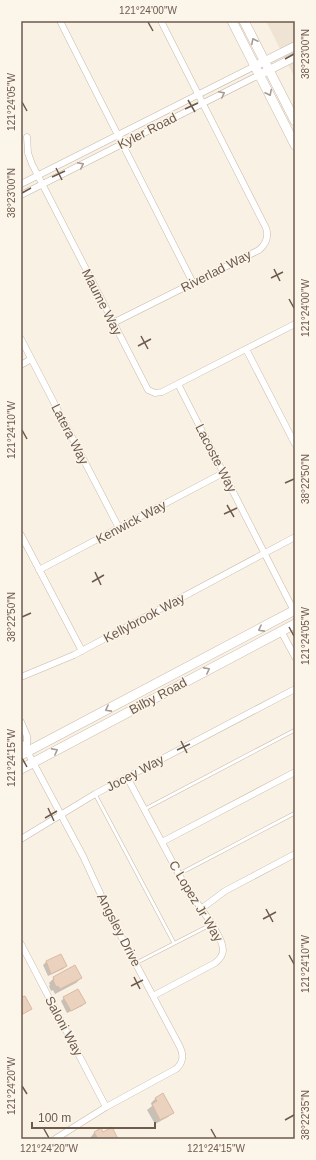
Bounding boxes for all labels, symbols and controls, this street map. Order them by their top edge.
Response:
text: 121°24'00"W [119,5,177,16]
text: 38°23'00"N [300,29,311,79]
one-way arrow [251,38,259,45]
text: 121°24'05"W [6,73,17,131]
one-way arrow [264,89,272,96]
one-way arrow [218,91,225,99]
street label: Kyler Road [115,110,179,152]
one-way arrow [77,162,84,170]
text: 38°23'00"N [6,168,17,218]
street label: Riverlad Way [178,247,254,295]
street label: Maume Way [79,266,125,338]
text: 121°24'00"W [300,279,311,337]
text: 121°24'10"W [6,401,17,459]
street label: Latera Way [48,401,92,467]
street label: Lacoste Way [192,421,240,495]
text: 38°22'50"N [300,454,311,504]
street label: Kenwick Way [93,497,169,547]
street label: Kellybrook Way [101,590,188,646]
text: 38°22'50"N [6,592,17,642]
text: 121°24'05"W [300,607,311,665]
one-way arrow [257,624,265,632]
one-way arrow [203,667,211,675]
street label: Bilby Road [127,675,189,717]
one-way arrow [105,704,113,712]
text: 121°24'15"W [6,729,17,787]
one-way arrow [51,748,59,755]
street label: Jocey Way [104,751,167,794]
street label: C Lopez Jr Way [166,858,226,945]
street label: Angsley Drive [94,891,144,969]
text: 121°24'10"W [300,935,311,993]
street label: Saloni Way [42,994,86,1059]
text: 121°24'20"W [6,1057,17,1115]
text: 38°22'35"N [300,1090,311,1140]
scale bar [32,1104,155,1130]
text: 100 m [38,1111,71,1125]
text: 121°24'20"W [20,1143,78,1154]
text: 121°24'15"W [187,1143,245,1154]

